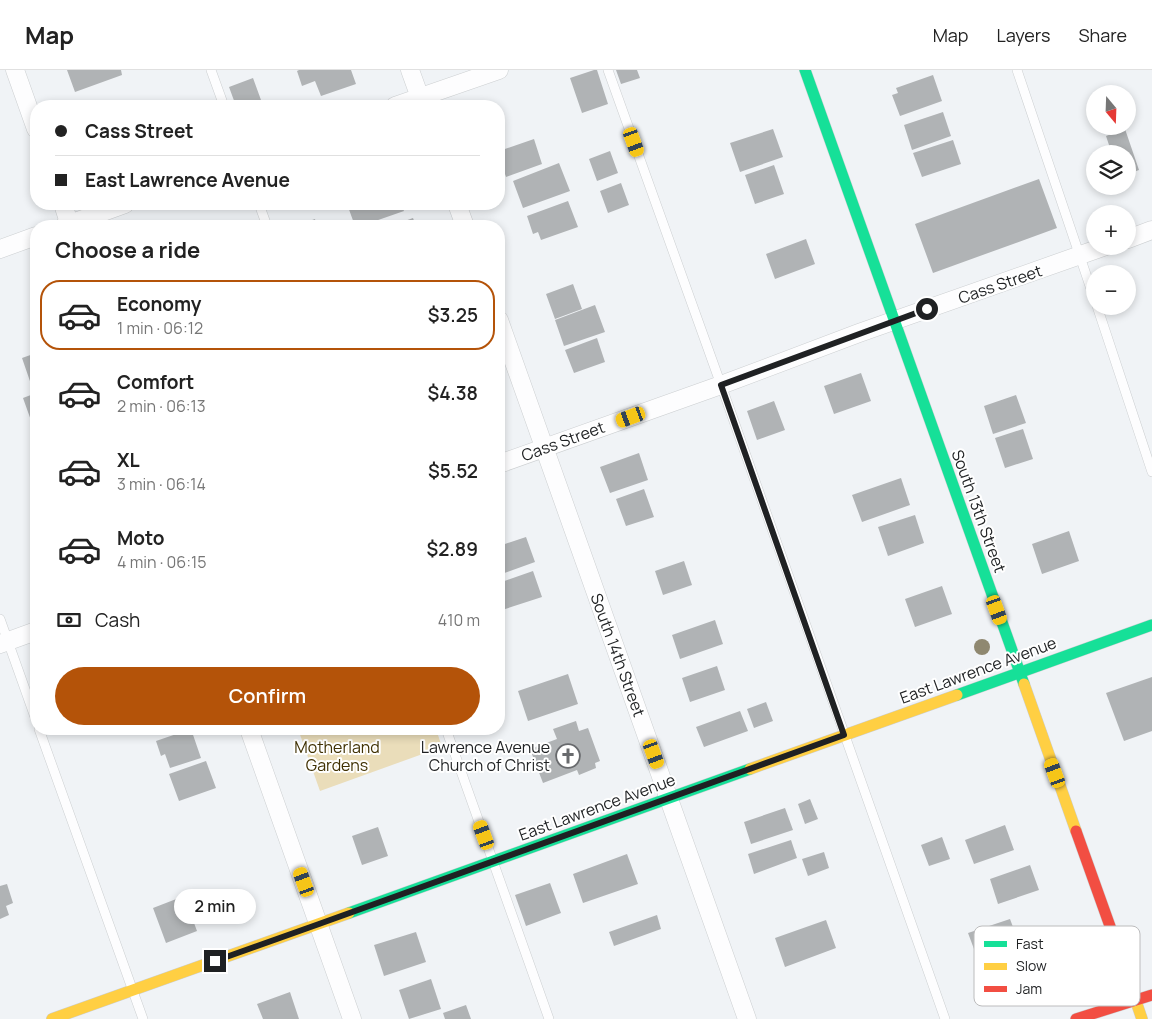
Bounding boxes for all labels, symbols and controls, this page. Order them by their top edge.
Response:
text: Map [25,18,74,51]
text: Map [933,23,968,47]
text: Layers [996,23,1050,47]
text: Share [1078,23,1127,47]
north arrow [1086,85,1136,135]
map controls [1086,85,1136,315]
text: Cass Street [85,118,194,144]
car [621,125,646,159]
button: layers [1086,145,1136,195]
text: East Lawrence Avenue [85,167,290,193]
button: + [1086,205,1136,255]
text: Choose a ride [55,235,200,265]
street label: Cass Street [955,259,1045,309]
button: − [1086,265,1136,315]
text: Economy [117,291,201,317]
icon: car [57,293,102,338]
route start [916,298,938,320]
text: $3.25 [428,302,478,328]
text: 1 min · 06:12 [117,317,203,339]
text: Comfort [117,369,194,395]
icon: car [57,371,102,416]
text: $4.38 [428,380,478,406]
text: 2 min · 06:13 [117,395,206,417]
car [614,405,647,429]
street label: Cass Street [518,416,608,466]
text: XL [117,447,140,473]
street label: South 13th Street [947,447,1011,575]
icon: car [57,449,102,494]
text: $5.52 [428,458,478,484]
text: 3 min · 06:14 [117,473,206,495]
text: Moto [117,525,164,551]
icon: car [57,527,102,572]
text: $2.89 [426,536,478,562]
text: 4 min · 06:15 [117,551,206,573]
street label: South 14th Street [585,590,651,720]
car [984,593,1009,627]
icon: cash [55,606,83,634]
text: Cash [95,607,140,633]
text: 410 m [438,609,480,631]
street label: East Lawrence Avenue [897,631,1059,709]
button: Confirm [55,667,480,725]
park label: Motherland Gardens [294,736,380,776]
place label: Lawrence Avenue Church of Christ [421,736,550,776]
car [641,737,666,771]
church icon: Lawrence Avenue Church of Christ [555,743,581,769]
car [1042,756,1067,790]
street label: East Lawrence Avenue [516,768,678,846]
car [471,818,496,852]
car [291,865,316,899]
callout: 2 min [174,888,256,924]
text: 2 min [195,895,235,917]
legend [974,926,1140,1006]
text: Fast [1016,934,1044,953]
route end [204,950,226,972]
text: Slow [1016,956,1047,975]
text: Jam [1016,979,1042,998]

